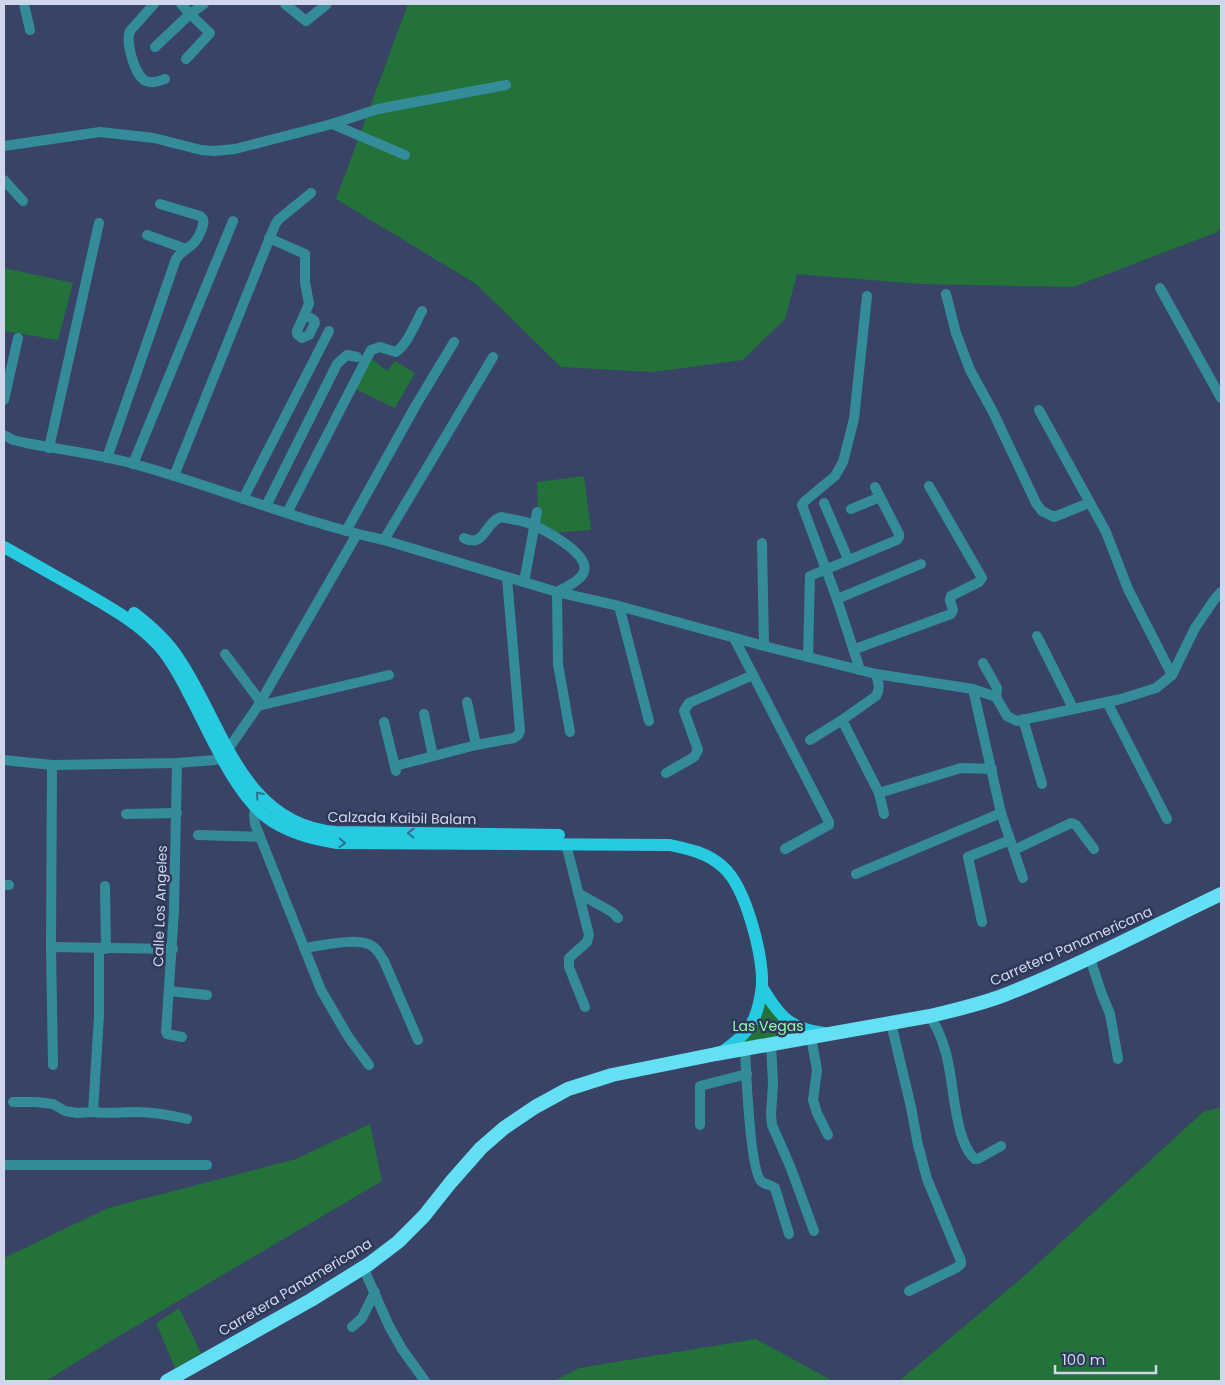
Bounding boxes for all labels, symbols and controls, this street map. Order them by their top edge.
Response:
one-way arrow [256,792,265,801]
street label: Calzada Kaibil Balam [327,807,477,829]
one-way arrow [406,828,414,838]
one-way arrow [338,838,346,848]
street label: Calle Los Angeles [148,845,172,967]
street label: Carretera Panamericana [987,901,1155,991]
park label: Las Vegas [733,1016,803,1036]
street label: Carretera Panamericana [215,1233,375,1341]
scale bar [1055,1342,1156,1374]
text: 100 m [1062,1349,1105,1370]

